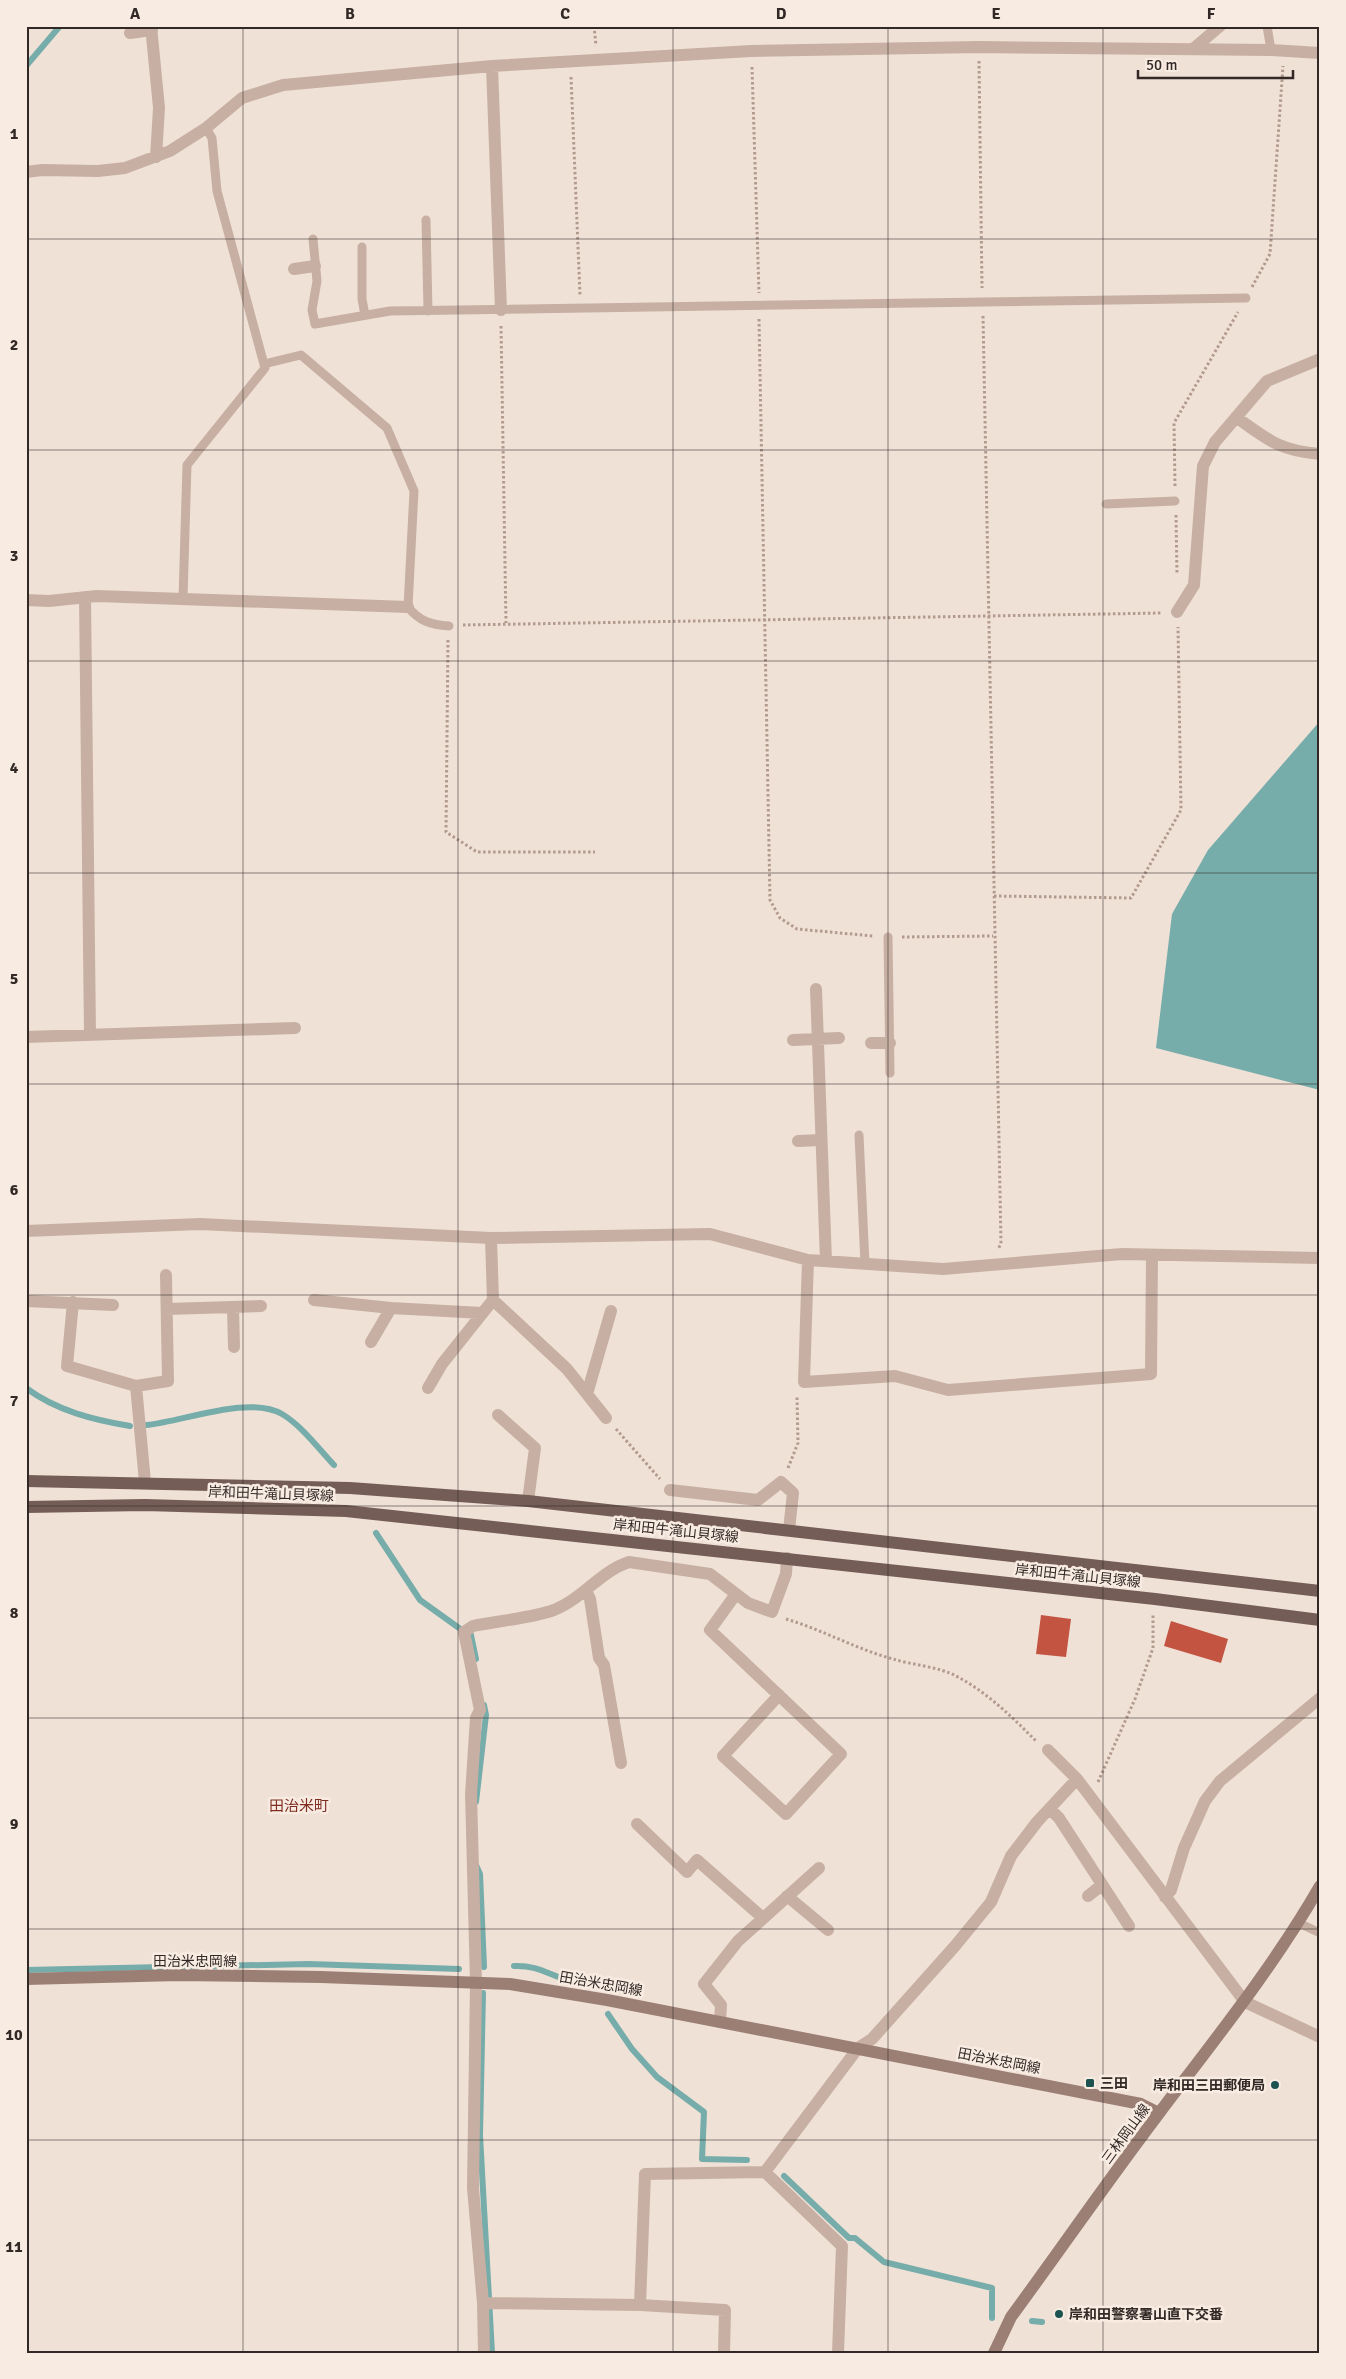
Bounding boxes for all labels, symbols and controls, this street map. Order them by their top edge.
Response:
text: A [130,4,141,24]
text: B [345,4,355,24]
text: C [560,4,570,24]
text: D [776,4,787,24]
text: E [991,4,1001,24]
text: F [1207,4,1216,24]
scale bar [1138,48,1294,80]
text: 50 m [1146,56,1177,74]
text: 1 [10,124,19,144]
text: 2 [10,335,18,355]
text: 3 [10,546,18,566]
text: 4 [10,758,19,778]
text: 5 [10,969,18,989]
text: 6 [10,1180,19,1200]
text: 7 [10,1391,19,1411]
street label: 岸和田牛滝山貝塚線 [208,1483,334,1505]
street label: 岸和田牛滝山貝塚線 [612,1516,740,1546]
street label: 岸和田牛滝山貝塚線 [1014,1561,1142,1591]
text: 8 [10,1603,19,1623]
district label: 田治米町 [269,1797,329,1815]
text: 9 [10,1814,19,1834]
street label: 田治米忠岡線 [153,1953,237,1970]
street label: 田治米忠岡線 [558,1968,644,2000]
text: 10 [5,2025,23,2045]
street label: 田治米忠岡線 [956,2045,1042,2077]
place label: 三田 [1100,2075,1128,2092]
marker: 三田 [1084,2077,1096,2089]
place label: 岸和田三田郵便局 [1153,2077,1265,2094]
marker: 岸和田三田郵便局 [1269,2079,1281,2091]
street label: 三林岡山線 [1099,2101,1153,2167]
text: 11 [5,2237,23,2257]
place label: 岸和田警察署山直下交番 [1069,2306,1223,2323]
marker: 岸和田警察署山直下交番 [1053,2308,1065,2320]

